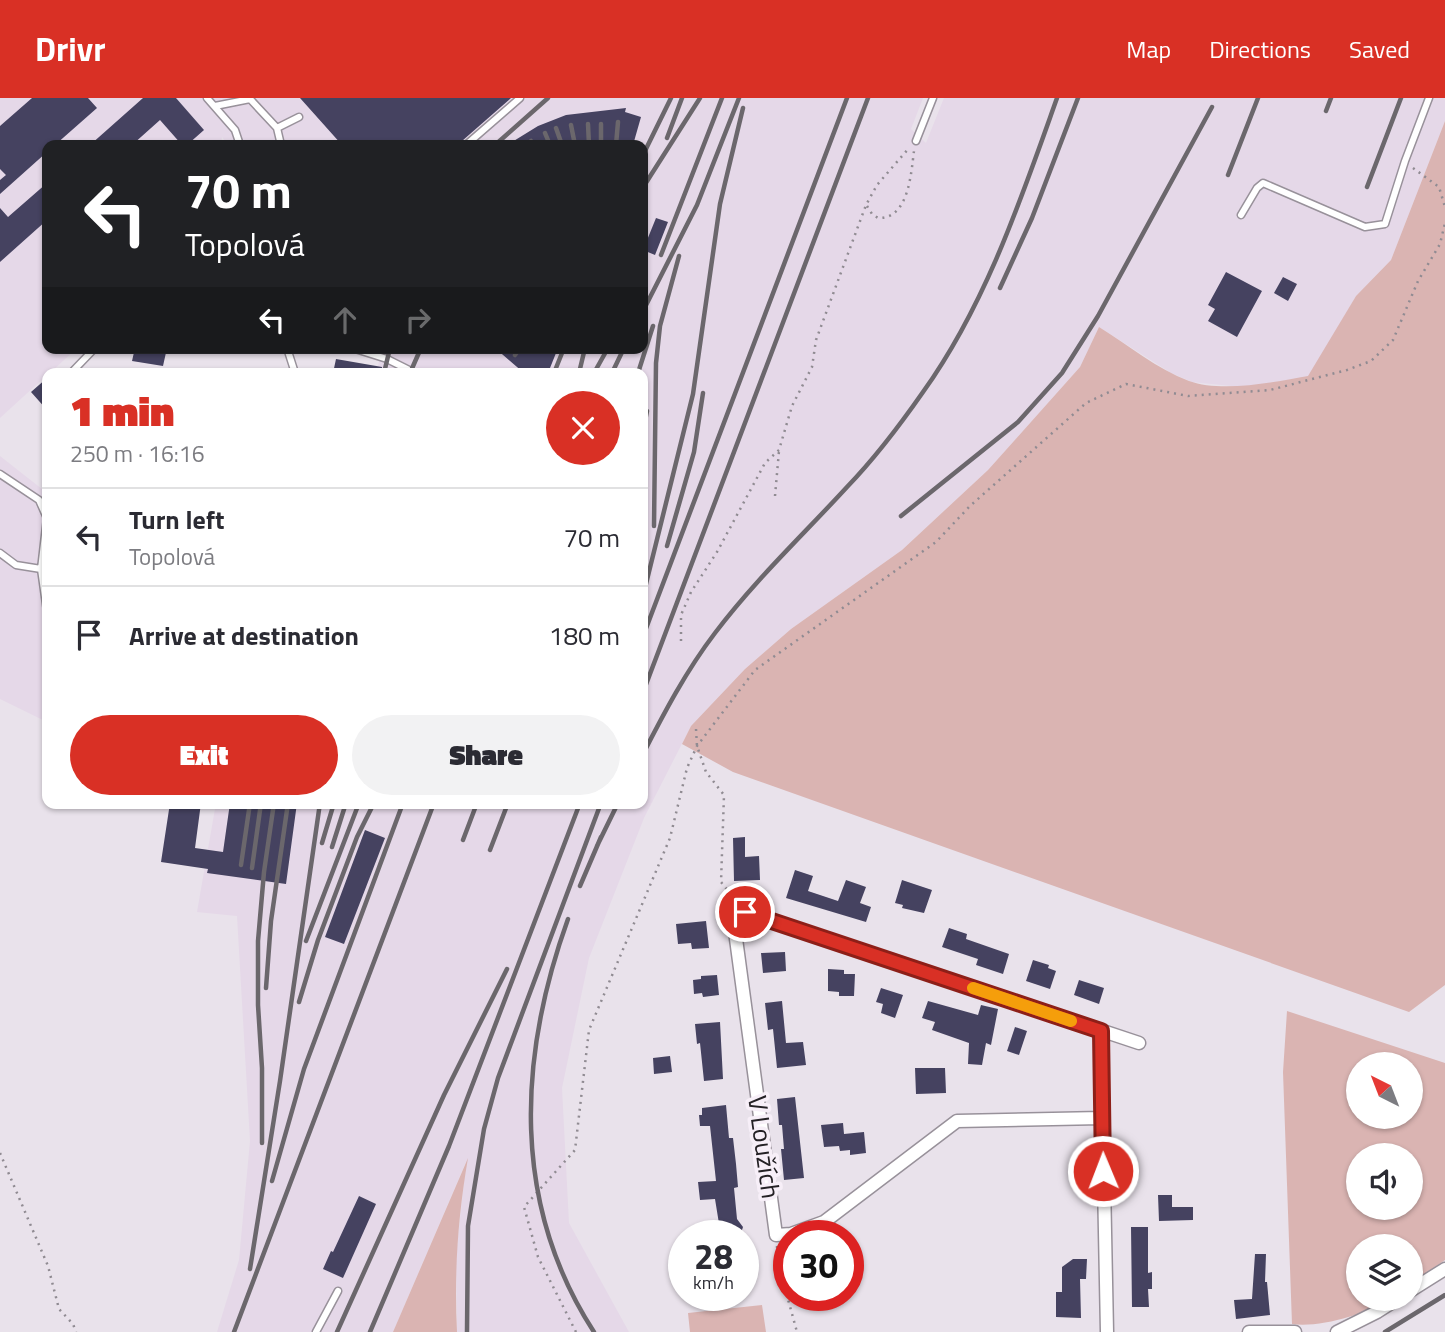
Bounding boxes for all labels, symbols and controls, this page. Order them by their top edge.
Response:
text: Drivr [35,24,106,74]
text: Map [1126,31,1171,67]
text: Directions [1209,31,1311,67]
text: Saved [1349,31,1410,67]
text: 70 m [185,152,292,227]
icon: left [70,168,161,259]
text: Topolová [185,220,305,268]
icon: left [253,301,291,339]
icon: ahead [326,301,364,339]
icon: right [399,301,437,339]
text: 1 min [70,378,174,442]
button: close [546,391,620,465]
text: 250 m · 16:16 [70,436,205,471]
text: Turn left [129,500,224,539]
icon: left [70,518,108,556]
text: 70 m [563,518,620,557]
text: Topolová [129,539,215,574]
icon: arrive [70,616,108,654]
text: Arrive at destination [129,616,359,655]
text: 180 m [549,616,620,655]
button: Exit [70,715,338,795]
button: Share [352,715,620,795]
pin [715,882,775,942]
icon: arrive [726,893,764,931]
north arrow [1346,1052,1423,1129]
map controls [1346,1052,1423,1311]
street label: V Loužích [738,1093,791,1201]
position arrow [1066,1134,1140,1208]
button: sound [1346,1143,1423,1220]
speed limit sign: 30 [773,1220,864,1311]
text: 28 [694,1229,733,1283]
button: layers [1346,1234,1423,1311]
text: km/h [693,1269,734,1296]

